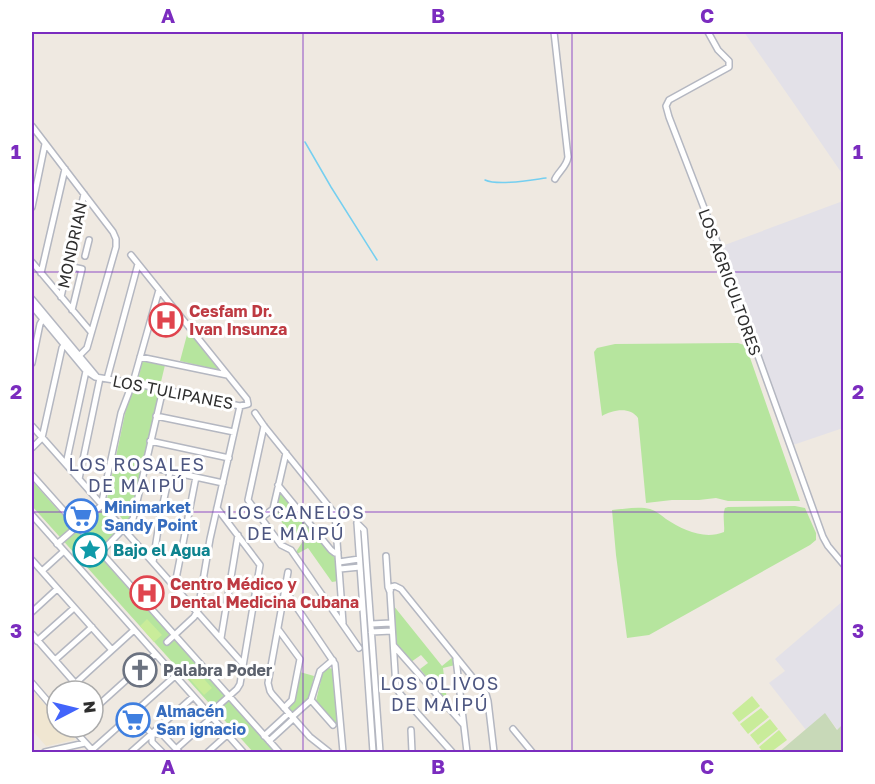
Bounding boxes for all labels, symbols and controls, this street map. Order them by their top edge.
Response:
text: A [161,3,175,27]
text: B [431,3,445,27]
text: C [700,3,714,27]
text: 1 [11,139,21,163]
text: 1 [853,139,863,163]
street label: MONDRIAN [53,200,91,290]
street label: LOS AGRICULTORES [694,206,766,358]
place label: Cesfam Dr. Ivan Insunza [189,301,287,339]
hospital icon: Cesfam Dr. Ivan Insunza [148,302,184,338]
street label: LOS TULIPANES [111,371,235,413]
text: 2 [10,379,22,403]
text: 2 [852,379,864,403]
district label: LOS ROSALES DE MAIPÚ [68,453,206,496]
place label: Minimarket Sandy Point [104,497,198,535]
supermarket icon: Minimarket Sandy Point [63,498,99,534]
district label: LOS CANELOS DE MAIPÚ [227,501,365,544]
place icon: Bajo el Agua [72,532,108,568]
place label: Bajo el Agua [113,540,210,560]
place label: Centro Médico y Dental Medicina Cubana [170,574,359,612]
hospital icon: Centro Médico y Dental Medicina Cubana [129,575,165,611]
text: 3 [10,618,22,642]
text: 3 [852,618,864,642]
church icon: Palabra Poder [122,652,158,688]
place label: Palabra Poder [163,660,272,680]
district label: LOS OLIVOS DE MAIPÚ [380,672,500,715]
north arrow [45,679,105,739]
text: N [79,700,101,714]
place label: Almacén San ignacio [156,701,246,739]
supermarket icon: Almacén San ignacio [115,702,151,738]
text: A [161,754,175,778]
text: B [431,754,445,778]
text: C [700,754,714,778]

